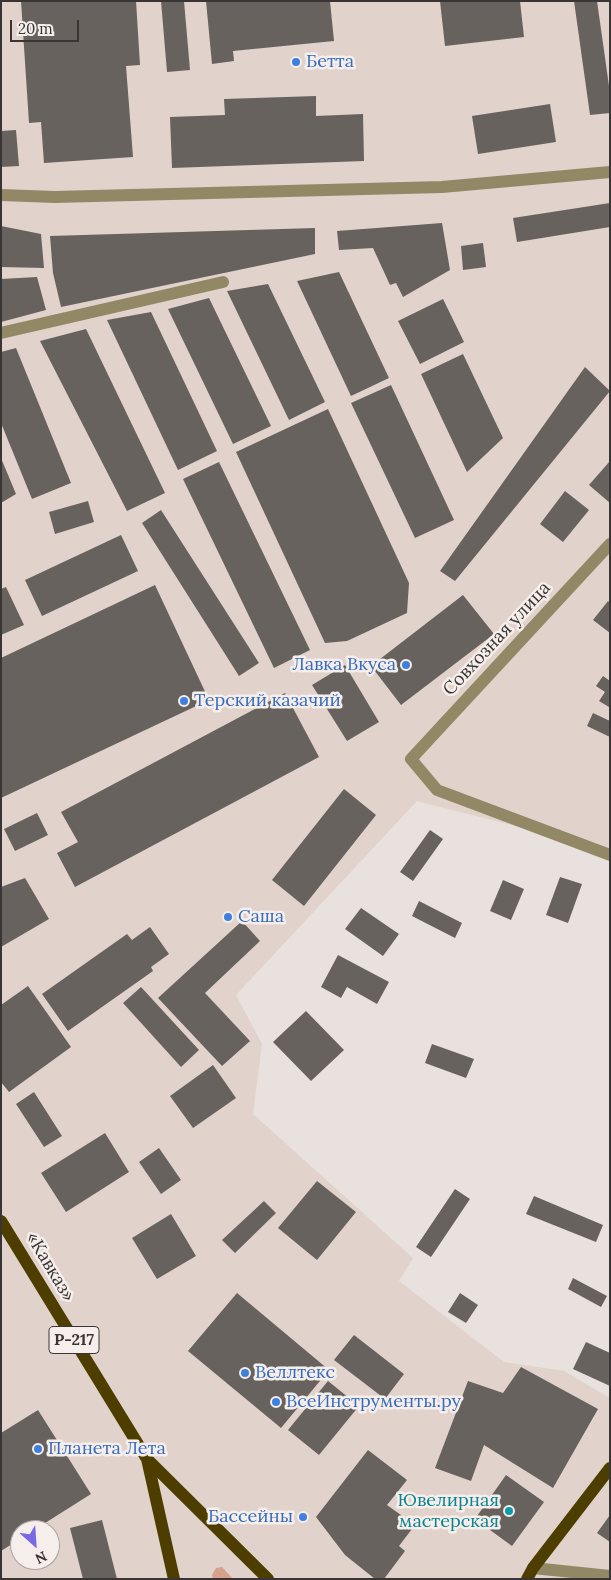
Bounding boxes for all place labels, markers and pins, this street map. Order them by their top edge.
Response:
place label: Бетта [306,51,354,73]
marker: Бетта [290,56,302,68]
place label: Лавка Вкуса [292,654,396,676]
marker: Лавка Вкуса [400,659,412,671]
place label: Терский казачий [194,690,341,712]
marker: Терский казачий [178,695,190,707]
place label: Саша [238,906,284,928]
marker: Саша [222,911,234,923]
place label: Веллтекс [255,1362,335,1384]
marker: Веллтекс [239,1367,251,1379]
place label: ВсеИнструменты.ру [286,1391,461,1413]
marker: ВсеИнструменты.ру [270,1396,282,1408]
place label: Планета Лета [48,1438,166,1460]
marker: Планета Лета [32,1443,44,1455]
place label: Ювелирная мастерская [398,1490,499,1532]
marker: Ювелирная мастерская [503,1505,515,1517]
place label: Бассейны [208,1506,293,1528]
marker: Бассейны [297,1511,309,1523]

